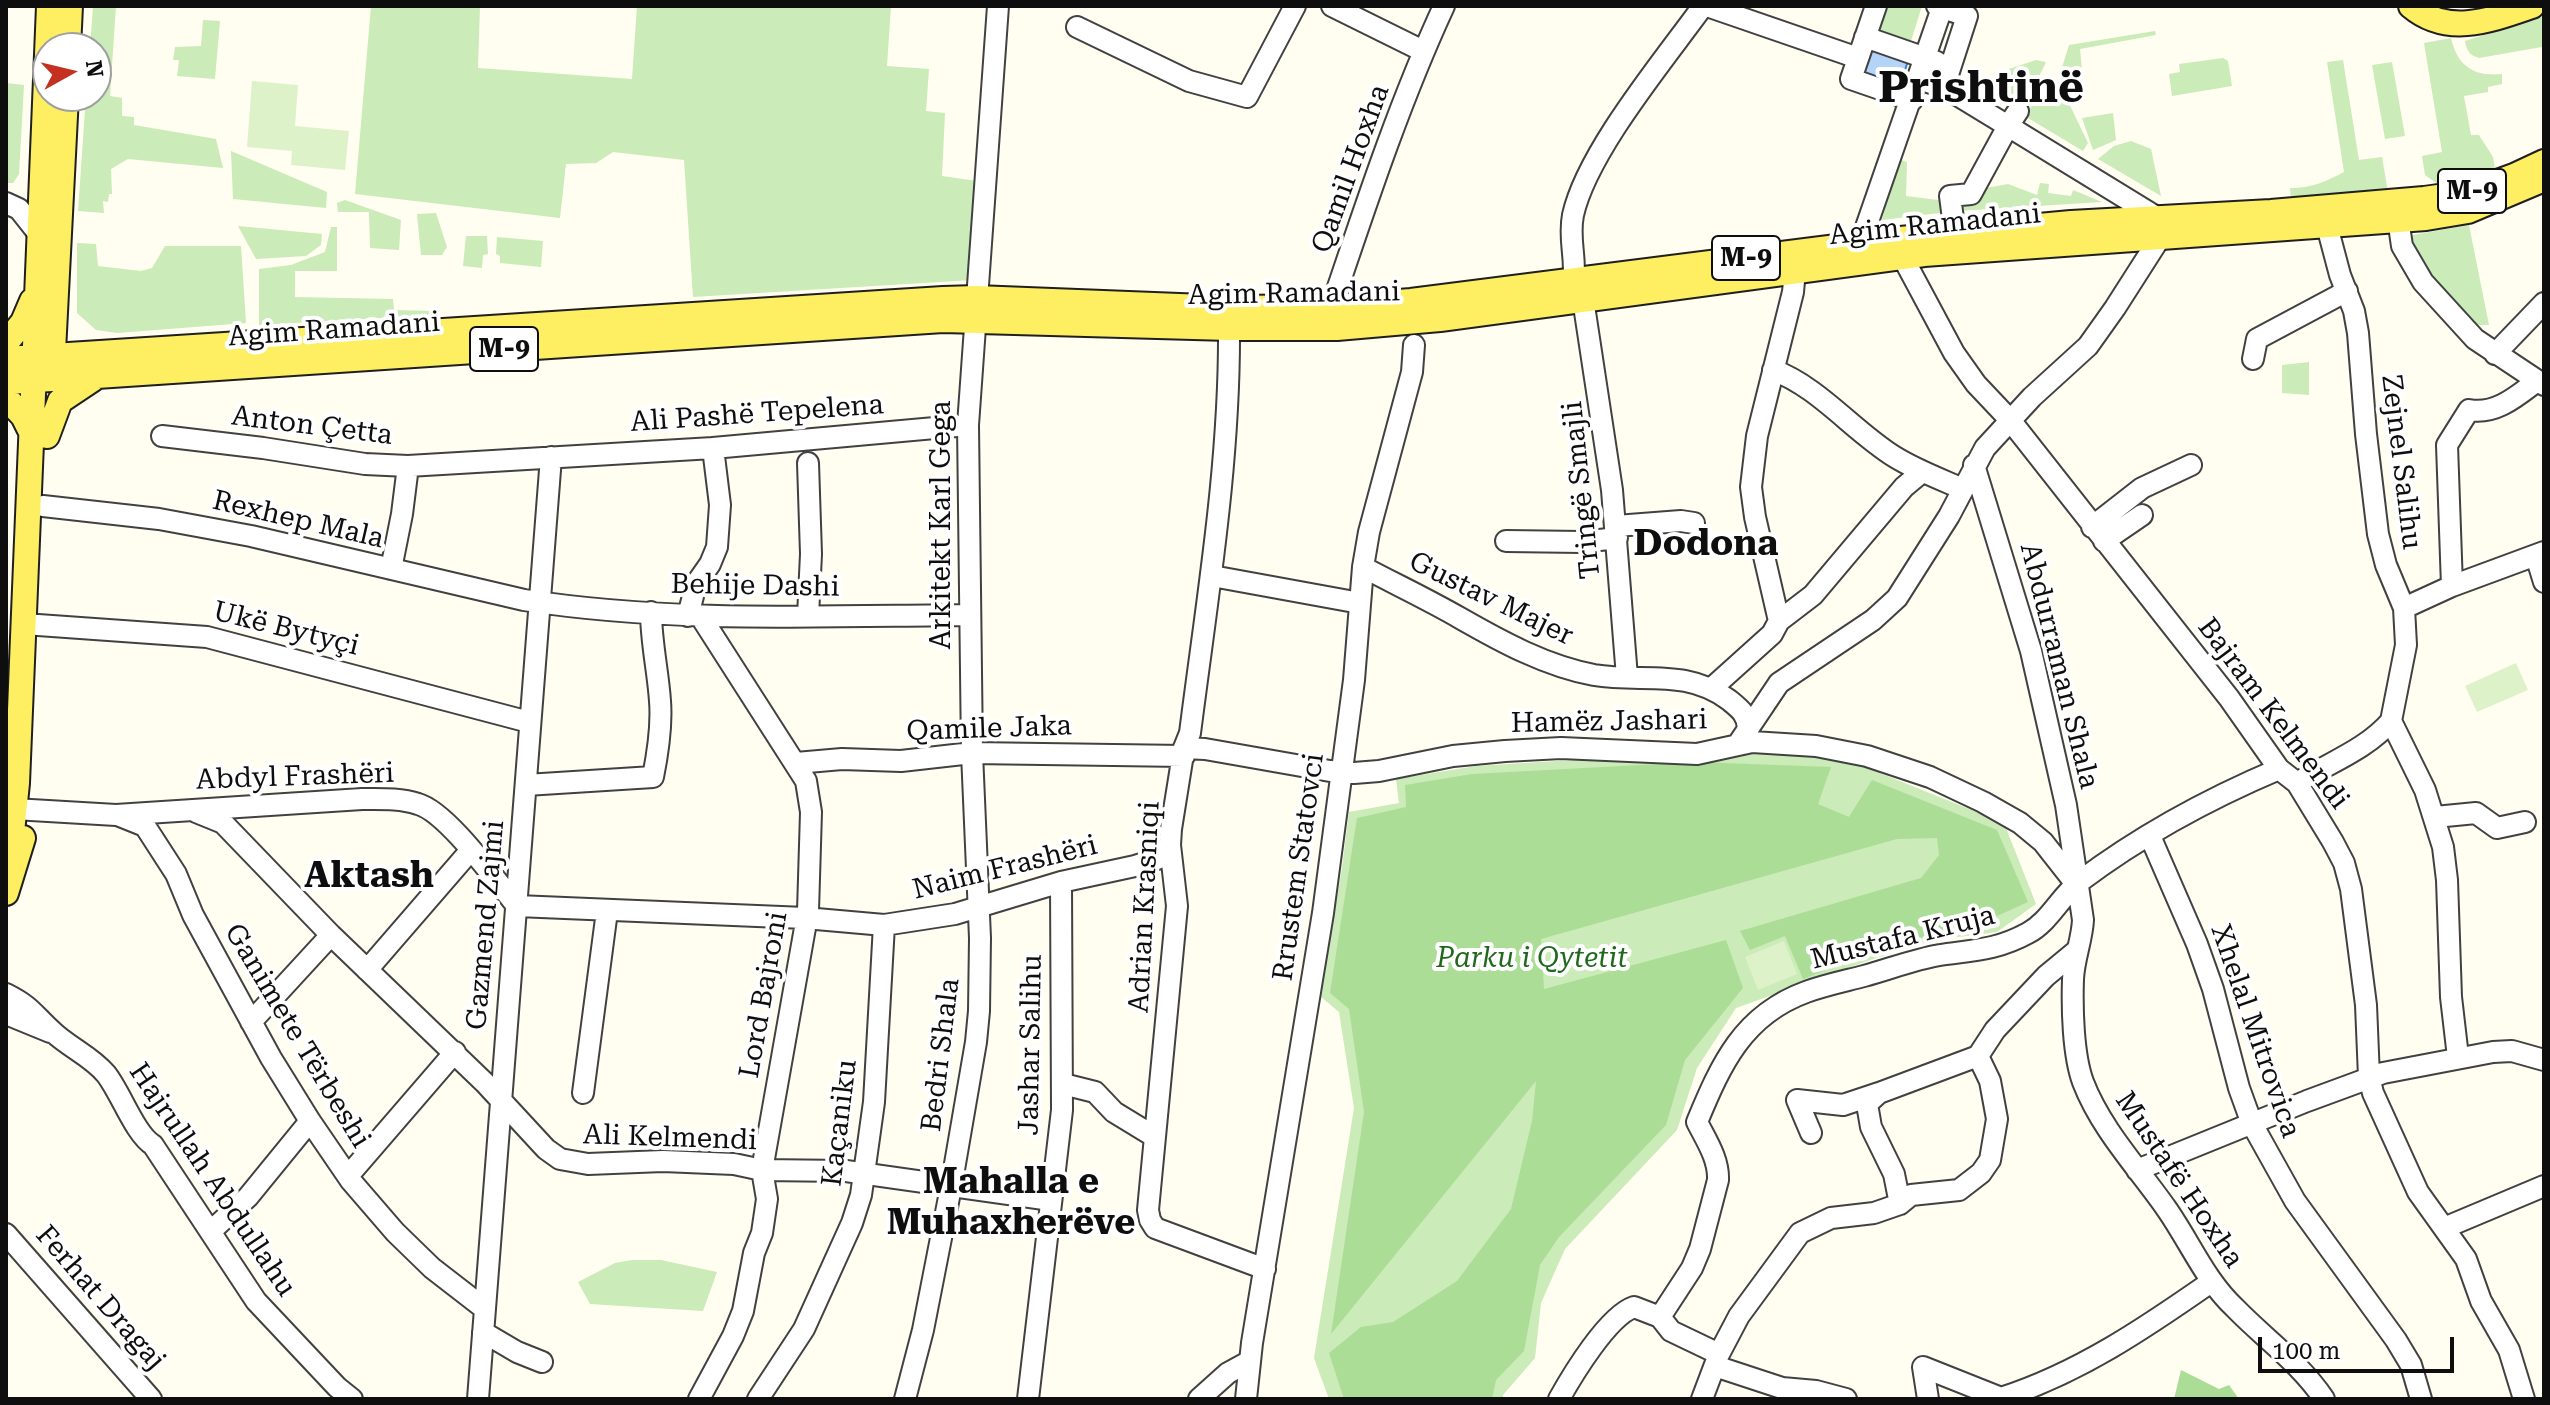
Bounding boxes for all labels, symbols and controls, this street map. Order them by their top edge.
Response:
north arrow [32,32,112,112]
text: N [81,59,108,79]
district label: Prishtinë [1878,63,2084,115]
street label: Qamil Hoxha [1305,80,1397,258]
road number: M-9 [2438,169,2506,213]
street label: Agim Ramadani [1828,197,2042,253]
road number: M-9 [1712,236,1780,280]
street label: Agim Ramadani [1188,275,1400,313]
street label: Agim Ramadani [227,306,441,354]
road number: M-9 [470,327,538,371]
street label: Zejnel Salihu [2374,373,2428,551]
street label: Ali Pashë Tepelena [629,388,885,440]
street label: Anton Çetta [230,399,394,453]
street label: Tringë Smajli [1556,399,1608,581]
street label: Arkitekt Karl Gega [925,401,959,649]
street label: Rexhep Mala [209,484,387,556]
district label: Dodona [1634,522,1778,566]
street label: Abdurraman Shala [2012,540,2106,792]
street label: Gustav Majer [1404,545,1578,653]
street label: Behije Dashi [670,568,840,604]
street label: Ukë Bytyçi [210,595,362,663]
street label: Bajram Kelmendi [2190,612,2356,816]
street label: Hamëz Jashari [1510,703,1708,741]
street label: Qamile Jaka [906,709,1072,749]
street label: Rrustem Statovci [1266,751,1332,983]
street label: Abdyl Frashëri [195,757,395,797]
street label: Adrian Krasniqi [1123,800,1167,1014]
street label: Gazmend Zajmi [460,819,512,1031]
street label: Naim Frashëri [909,829,1101,907]
district label: Aktash [304,854,434,898]
street label: Mustafa Kruja [1808,899,1998,977]
street label: Lord Bajroni [733,909,795,1081]
street label: Ganimete Tërbeshi [217,918,377,1154]
street label: Xhelal Mitrovica [2203,920,2307,1142]
park label: Parku i Qytetit [1436,942,1628,976]
street label: Jashar Salihu [1013,954,1049,1136]
street label: Bedri Shala [915,976,967,1134]
street label: Hajrullah Abdullahu [121,1057,303,1303]
street label: Kaçaniku [816,1058,864,1188]
street label: Mustafë Hoxha [2108,1086,2250,1274]
street label: Ali Kelmendi [582,1118,758,1158]
district label: Mahalla e Muhaxherëve [887,1160,1135,1245]
street label: Ferhat Dragaj [28,1219,172,1377]
scale bar [2262,1321,2458,1371]
text: 100 m [2272,1337,2340,1365]

